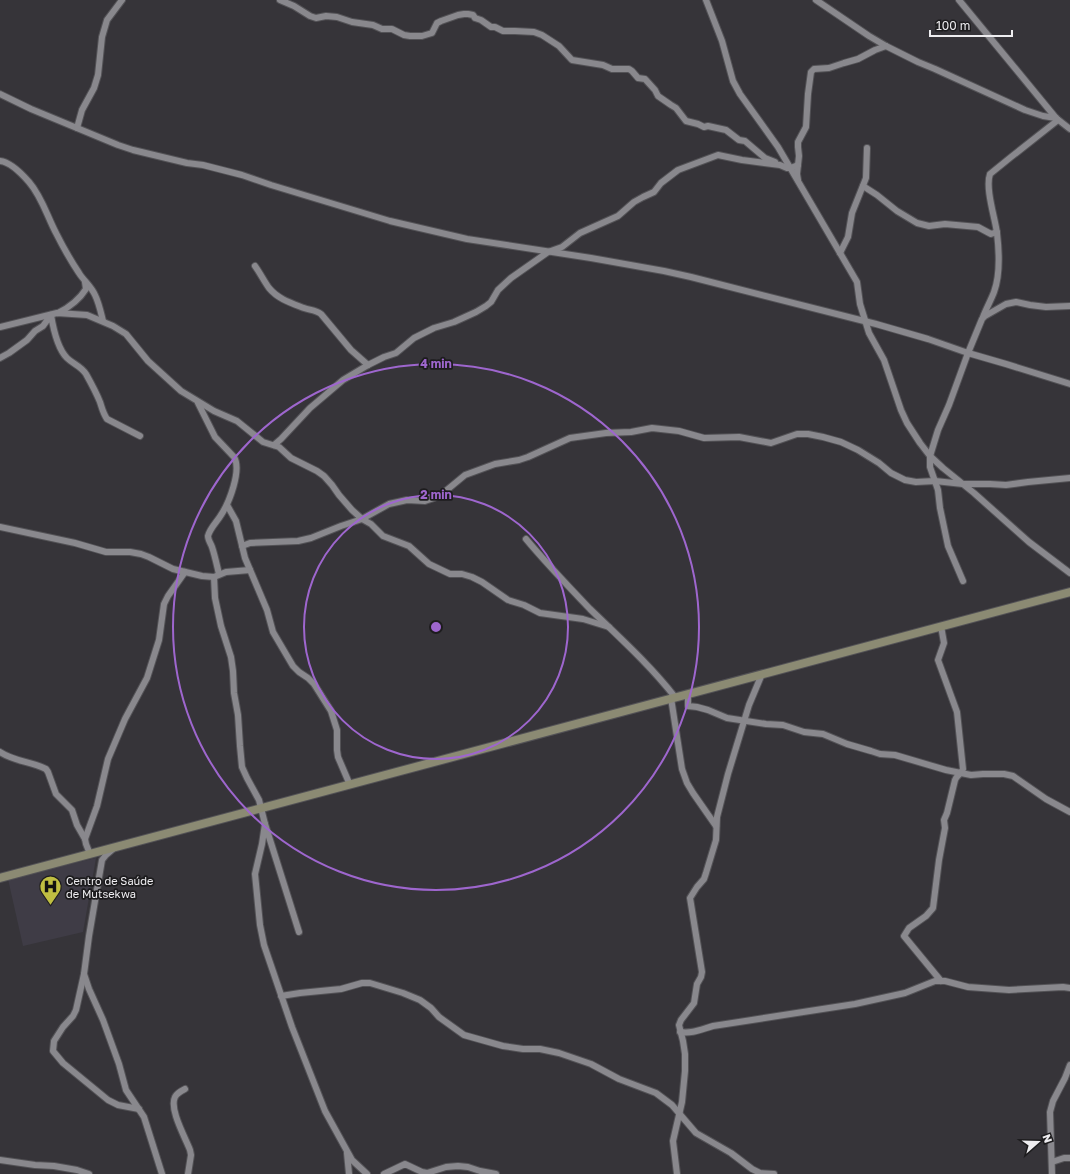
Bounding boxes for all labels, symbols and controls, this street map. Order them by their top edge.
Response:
scale bar [930,12,1012,38]
text: 100 m [936,18,970,33]
text: 4 min [420,356,452,371]
text: 2 min [420,487,452,502]
centre of rings [429,620,443,634]
hospital icon: Centro de Saúde de Mutsekwa [38,873,64,906]
place label: Centro de Saúde de Mutsekwa [66,874,153,900]
north arrow [1018,1122,1058,1162]
text: N [1040,1132,1055,1145]

